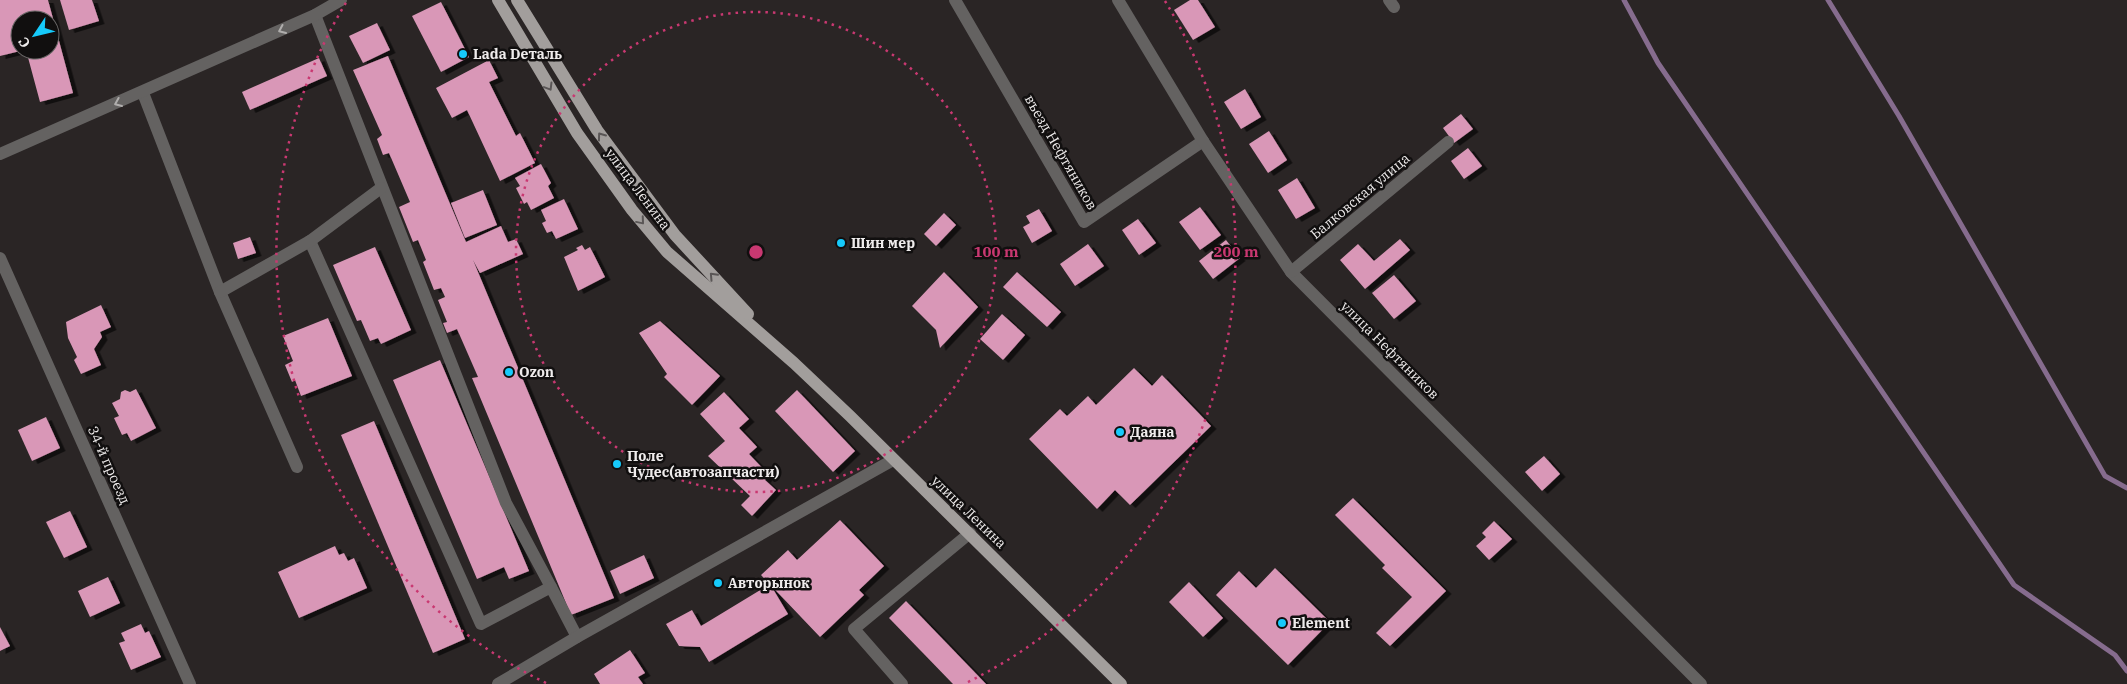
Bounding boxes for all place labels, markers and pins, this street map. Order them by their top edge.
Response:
place label: Lada Dеталь [473,45,562,63]
marker: Lada Dеталь [457,48,469,60]
place label: Шин мер [851,234,915,252]
marker: Шин мер [835,237,847,249]
centre of rings [747,243,765,261]
place label: Ozon [519,363,554,381]
marker: Ozon [503,366,515,378]
place label: Даяна [1130,423,1175,441]
marker: Даяна [1114,426,1126,438]
place label: Поле Чудес(автозапчасти) [627,447,780,481]
marker: Поле Чудес(автозапчасти) [611,458,623,470]
place label: Авторынок [728,574,810,592]
marker: Авторынок [712,577,724,589]
place label: Element [1292,614,1350,632]
marker: Element [1276,617,1288,629]

